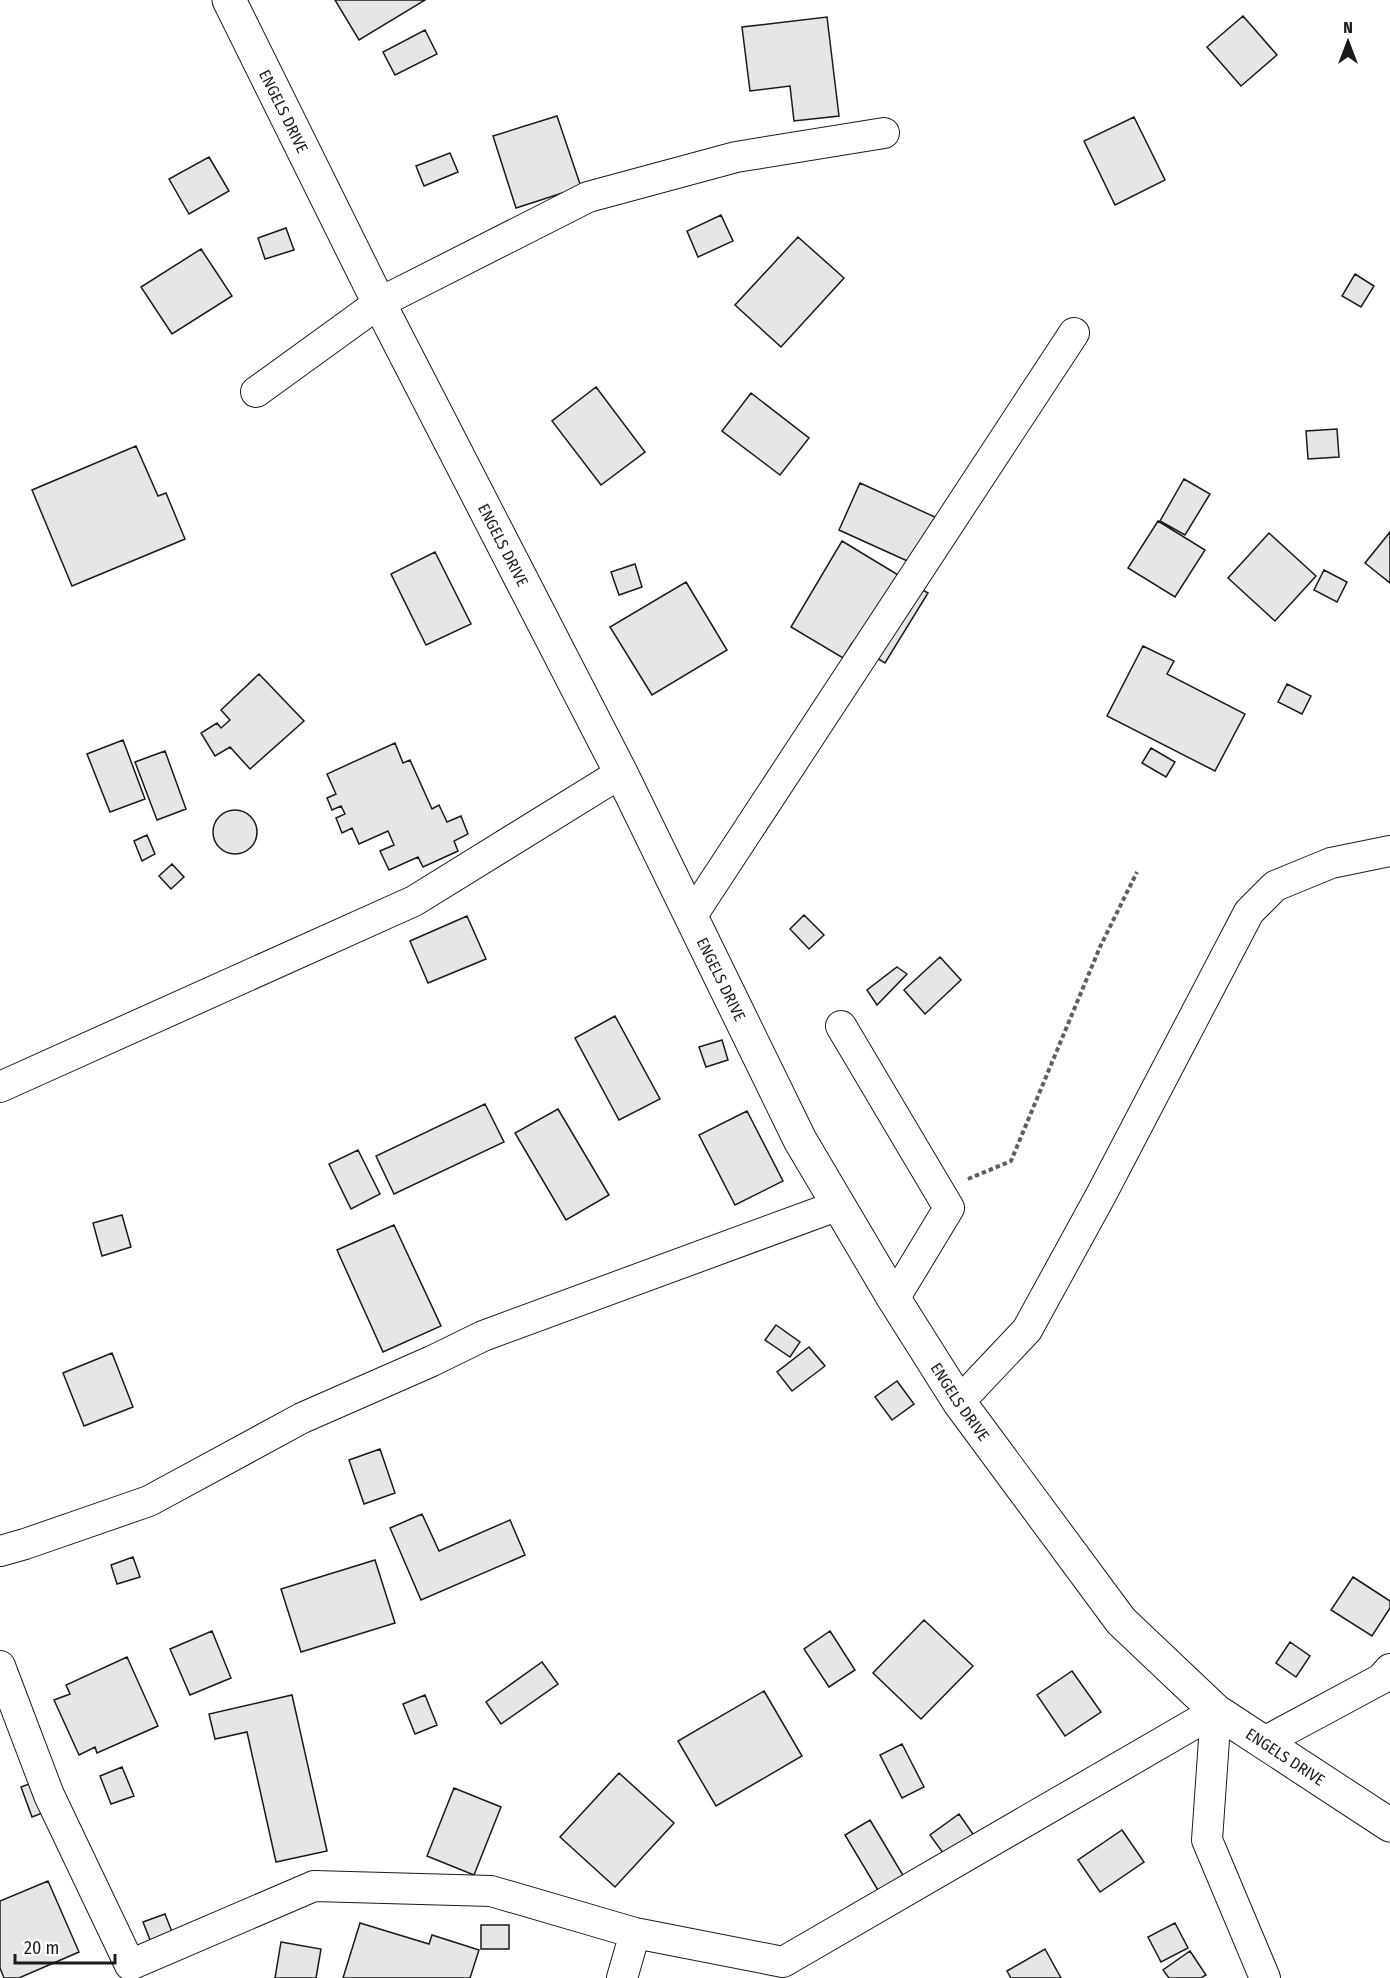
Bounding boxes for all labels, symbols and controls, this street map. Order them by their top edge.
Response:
north arrow [1318,12,1378,72]
text: N [1343,18,1353,37]
street label: ENGELS DRIVE [255,66,313,156]
street label: ENGELS DRIVE [474,500,533,589]
street label: ENGELS DRIVE [693,934,750,1024]
street label: ENGELS DRIVE [927,1359,994,1444]
street label: ENGELS DRIVE [1243,1724,1329,1789]
scale bar [15,1927,116,1965]
text: 20 m [24,1937,59,1959]

